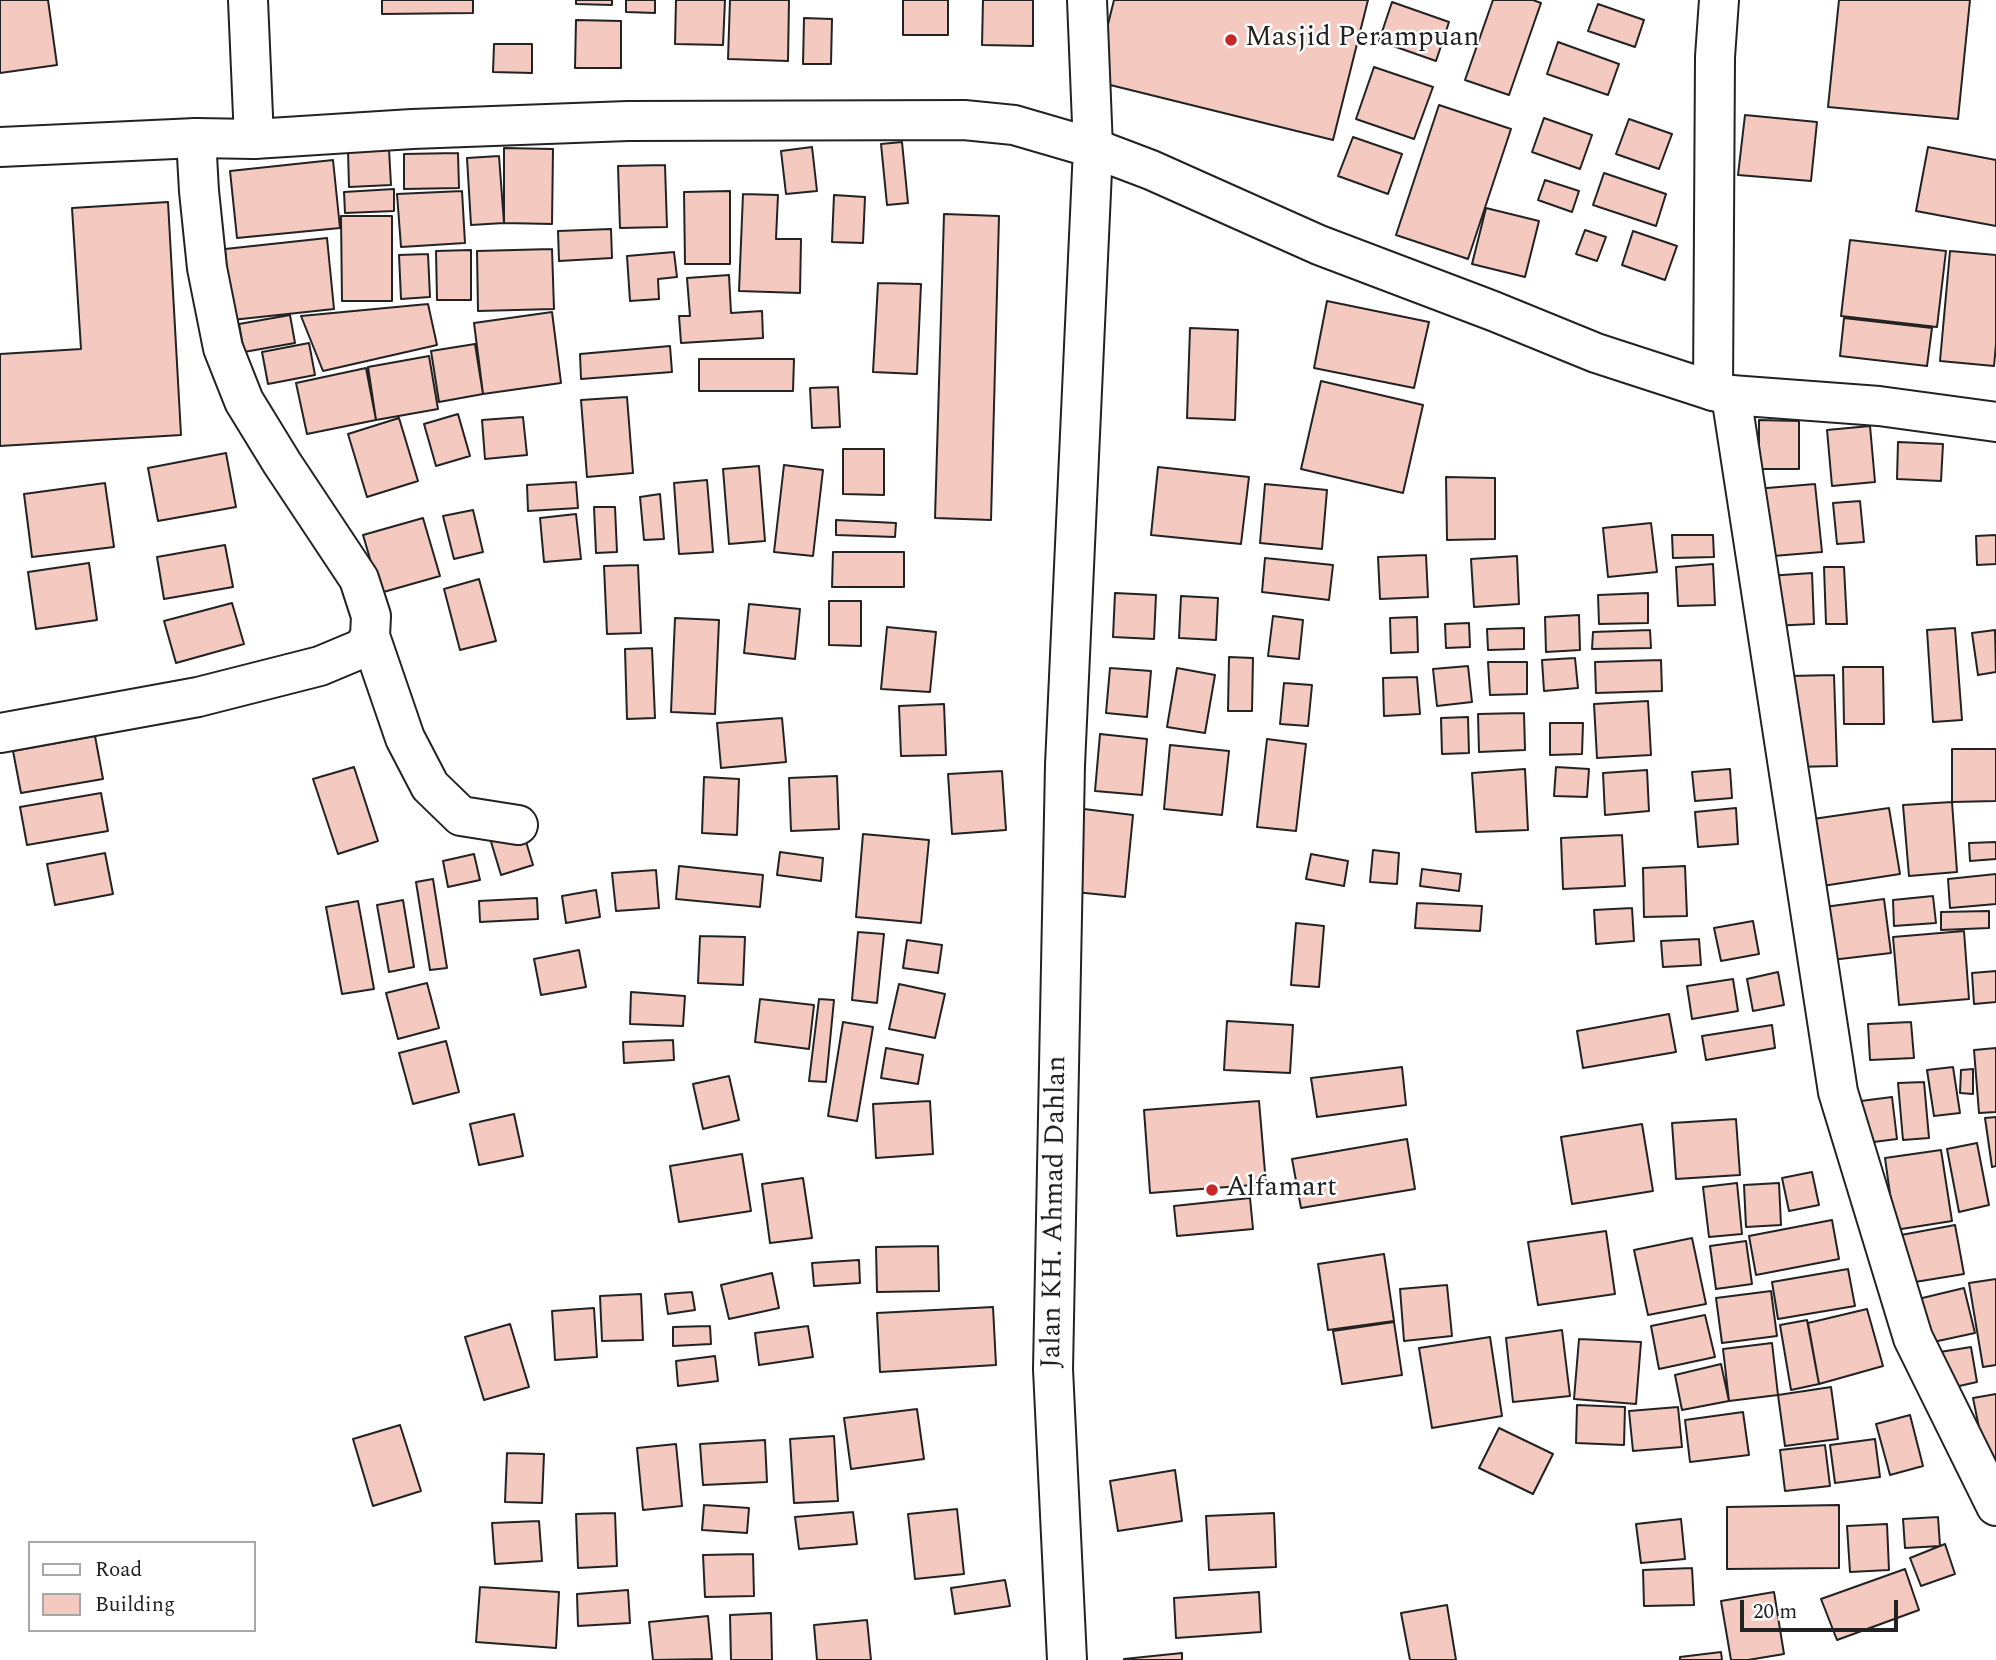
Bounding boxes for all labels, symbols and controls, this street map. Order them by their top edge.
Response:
place label: Masjid Perampuan [1245,23,1479,57]
marker: Masjid Perampuan [1223,32,1239,48]
street label: Jalan KH. Ahmad Dahlan [1036,1055,1076,1369]
place label: Alfamart [1226,1173,1337,1207]
marker: Alfamart [1204,1182,1220,1198]
legend [28,1541,256,1632]
text: Road [95,1554,142,1586]
scale bar [1744,1586,1902,1630]
text: Building [95,1589,175,1621]
text: 20 m [1753,1596,1797,1628]

